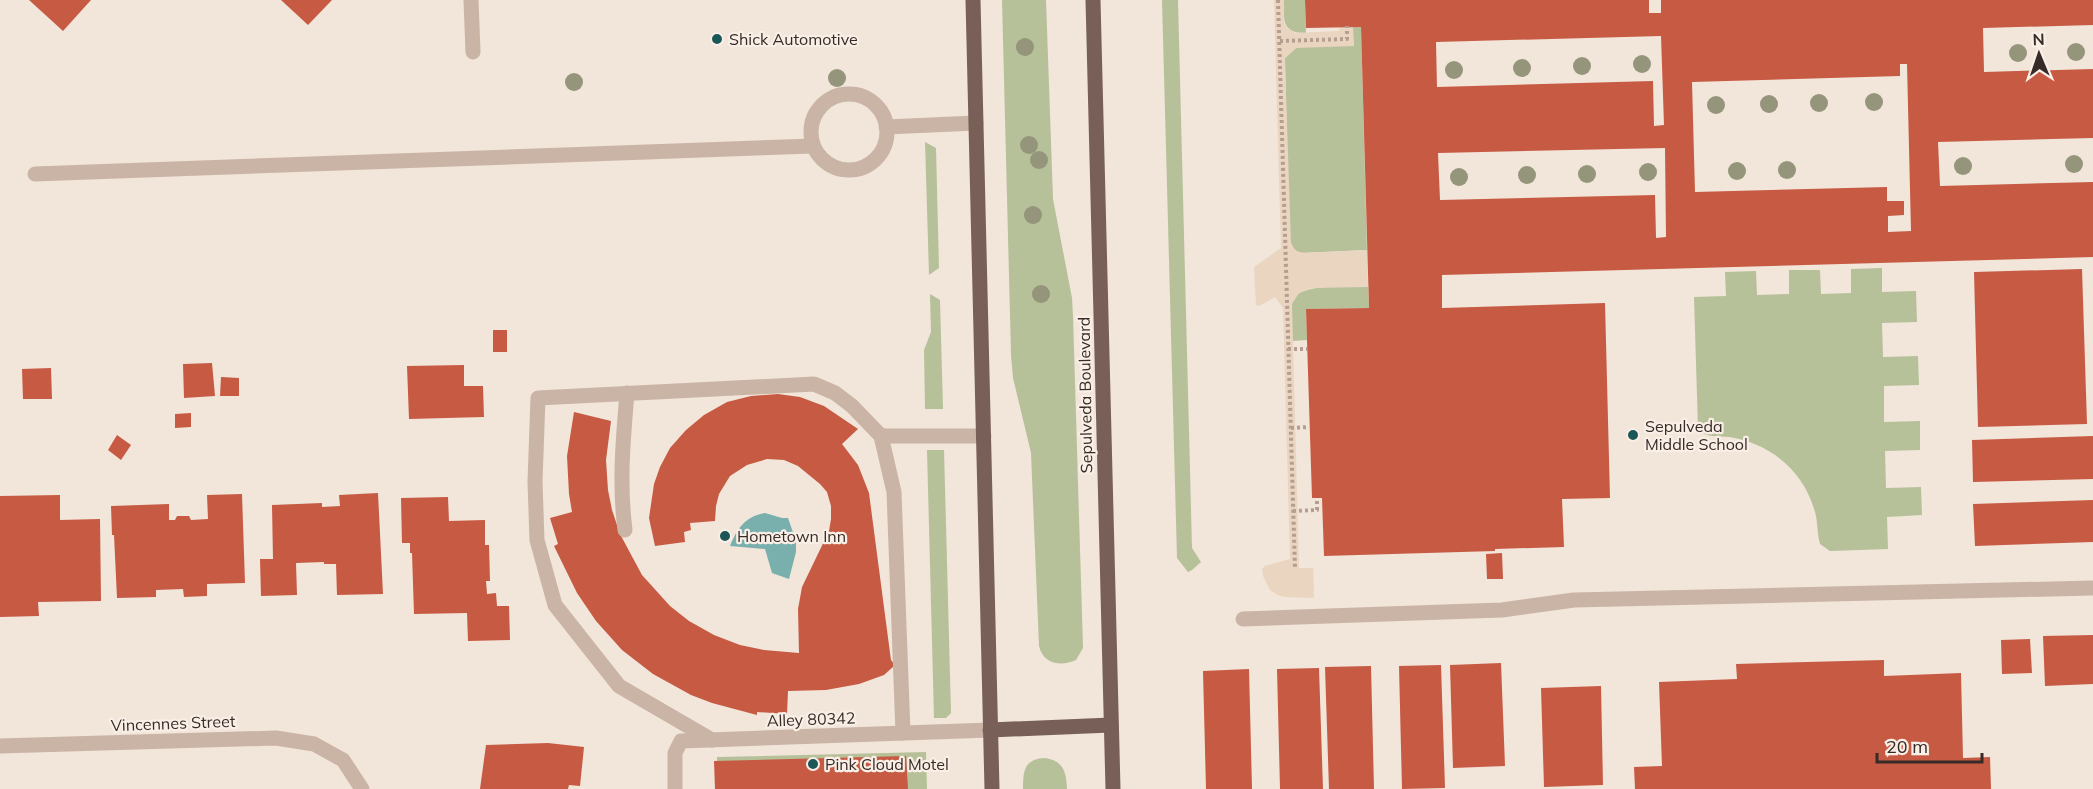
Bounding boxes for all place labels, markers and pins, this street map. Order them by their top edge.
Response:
place label: Shick Automotive [729,29,858,49]
marker: Shick Automotive [710,32,724,46]
place label: Sepulveda Middle School [1645,416,1748,454]
marker: Sepulveda Middle School [1626,428,1640,442]
place label: Hometown Inn [737,526,846,546]
marker: Hometown Inn [718,529,732,543]
place label: Pink Cloud Motel [825,754,949,774]
marker: Pink Cloud Motel [806,757,820,771]

